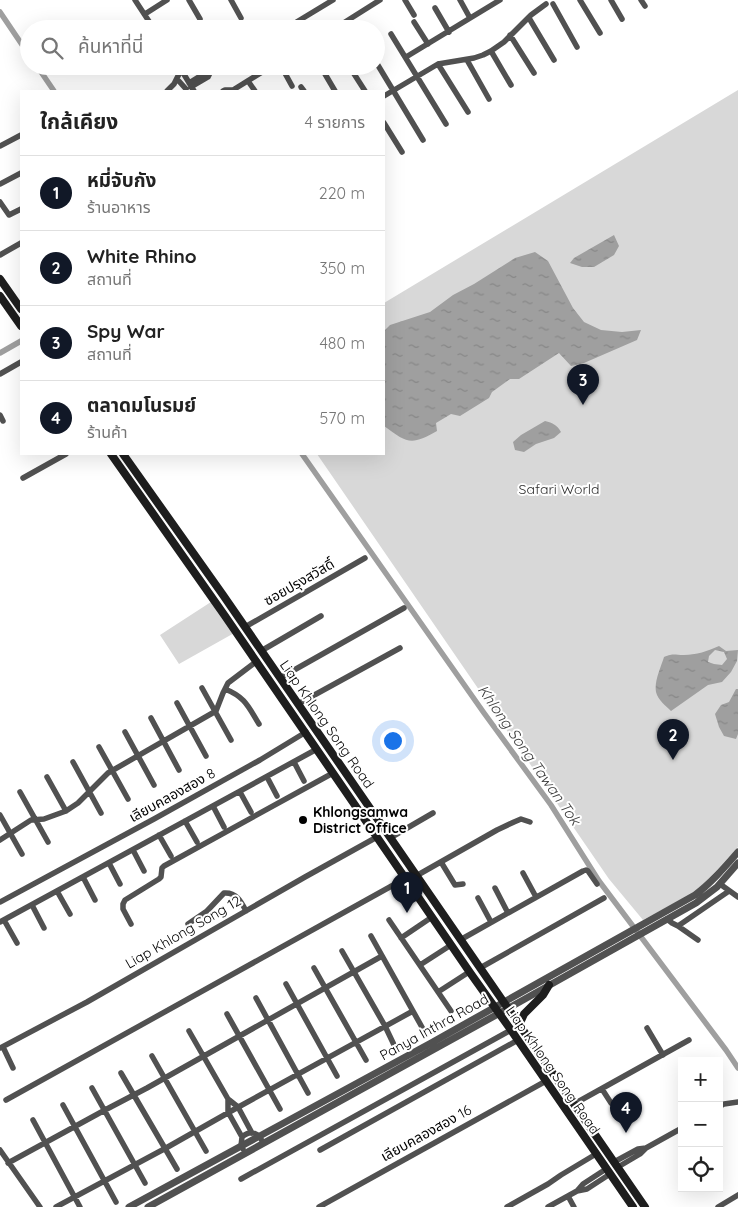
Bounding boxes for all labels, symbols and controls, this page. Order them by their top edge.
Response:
search box [20,20,385,75]
icon: search [38,34,66,62]
text: ค้นหาที่นี่ [78,34,143,58]
text: ใกล้เคียง [40,108,118,134]
text: 4 รายการ [304,112,365,132]
text: หมี่จับกัง [87,168,156,192]
text: 1 [53,183,59,203]
text: 220 m [319,183,365,203]
text: ร้านอาหาร [87,197,151,217]
text: White Rhino [87,244,197,268]
text: 2 [51,258,61,278]
text: 350 m [319,258,365,278]
text: สถานที่ [87,269,132,289]
text: Spy War [87,319,165,343]
text: 3 [52,333,60,353]
text: 480 m [319,333,365,353]
text: สถานที่ [87,344,132,364]
pin: 3 [567,364,599,405]
text: ตลาดมโนรมย์ [87,393,196,417]
text: 4 [51,408,61,428]
text: 570 m [320,408,365,428]
text: ร้านค้า [87,422,127,442]
park label: Safari World [519,480,599,498]
street label: ซอยปรุงสวัสดิ์ [261,555,337,609]
street label: Liap Khlong Song Road [276,656,378,792]
water label: Khlong Song Tawan Tok [474,681,586,830]
pin: 2 [657,719,689,760]
your location [380,728,406,754]
street label: เลียบคลองสอง 8 [126,764,218,826]
place label: Khlongsamwa District Office [313,803,408,837]
marker: Khlongsamwa District Office [297,814,309,826]
pin: 1 [391,872,423,913]
street label: Liap Khlong Song 12 [122,891,244,972]
street label: Panya Inthra Road [376,990,492,1064]
street label: Liap Khlong Song Road [502,1002,604,1138]
map controls [678,1057,723,1192]
button: + [678,1057,723,1102]
pin: 4 [610,1092,642,1133]
street label: เลียบคลองสอง 16 [377,1100,475,1165]
button: − [678,1102,723,1147]
button: locate [678,1147,723,1192]

